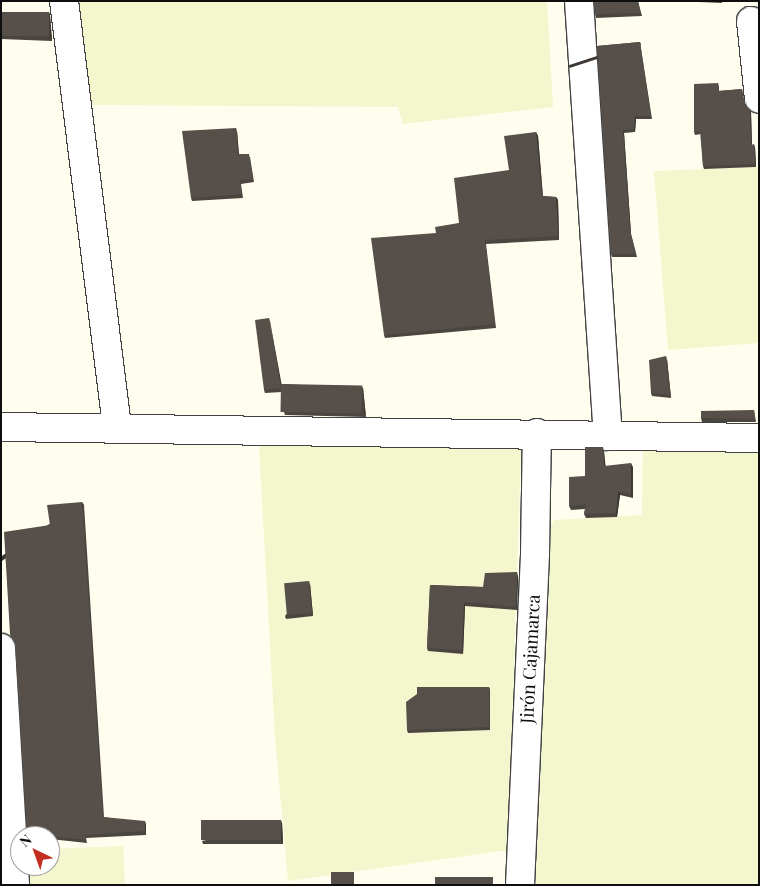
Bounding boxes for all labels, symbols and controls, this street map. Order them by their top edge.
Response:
street label: Jirón Cajamarca [516,594,544,724]
north arrow [10,826,60,876]
text: N [15,830,35,851]

